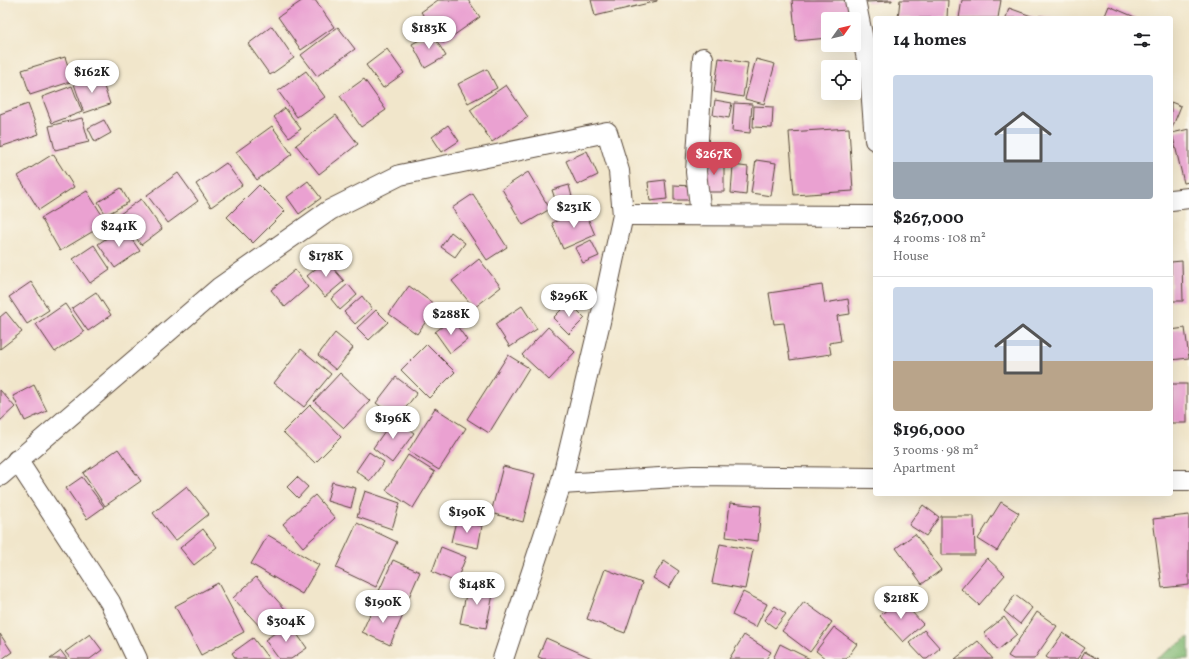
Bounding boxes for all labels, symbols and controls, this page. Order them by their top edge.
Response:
north arrow [821,12,861,52]
map controls [821,12,861,100]
pin: $183K [401,16,457,50]
text: $183K [411,20,447,38]
text: 14 homes [893,29,967,52]
icon: filters [1131,29,1153,51]
pin: $162K [64,60,120,94]
button: locate [821,60,861,100]
text: $162K [74,64,110,82]
icon: home [987,101,1059,173]
pin: $267K [686,142,742,176]
text: $267K [696,146,732,164]
pin: $231K [546,195,602,229]
text: $231K [556,199,592,217]
text: $267,000 [893,207,964,230]
pin: $241K [91,214,147,248]
text: $241K [101,218,137,236]
text: 4 rooms · 108 m² [893,230,986,248]
pin: $178K [298,244,354,278]
text: $178K [308,248,344,266]
text: House [893,248,929,266]
pin: $296K [541,284,597,318]
text: $296K [550,288,588,306]
pin: $288K [423,302,479,336]
text: $288K [432,306,470,324]
icon: home [987,313,1059,385]
pin: $196K [365,406,421,440]
text: $196K [375,410,411,428]
text: $196,000 [893,419,965,442]
text: 3 rooms · 98 m² [893,442,979,460]
text: Apartment [893,460,956,478]
pin: $190K [439,500,495,534]
text: $190K [448,504,486,522]
pin: $148K [449,572,505,606]
text: $148K [459,576,495,594]
pin: $218K [873,586,929,620]
pin: $190K [355,590,411,624]
text: $218K [883,590,919,608]
text: $190K [364,594,402,612]
pin: $304K [258,609,314,643]
text: $304K [267,613,305,631]

